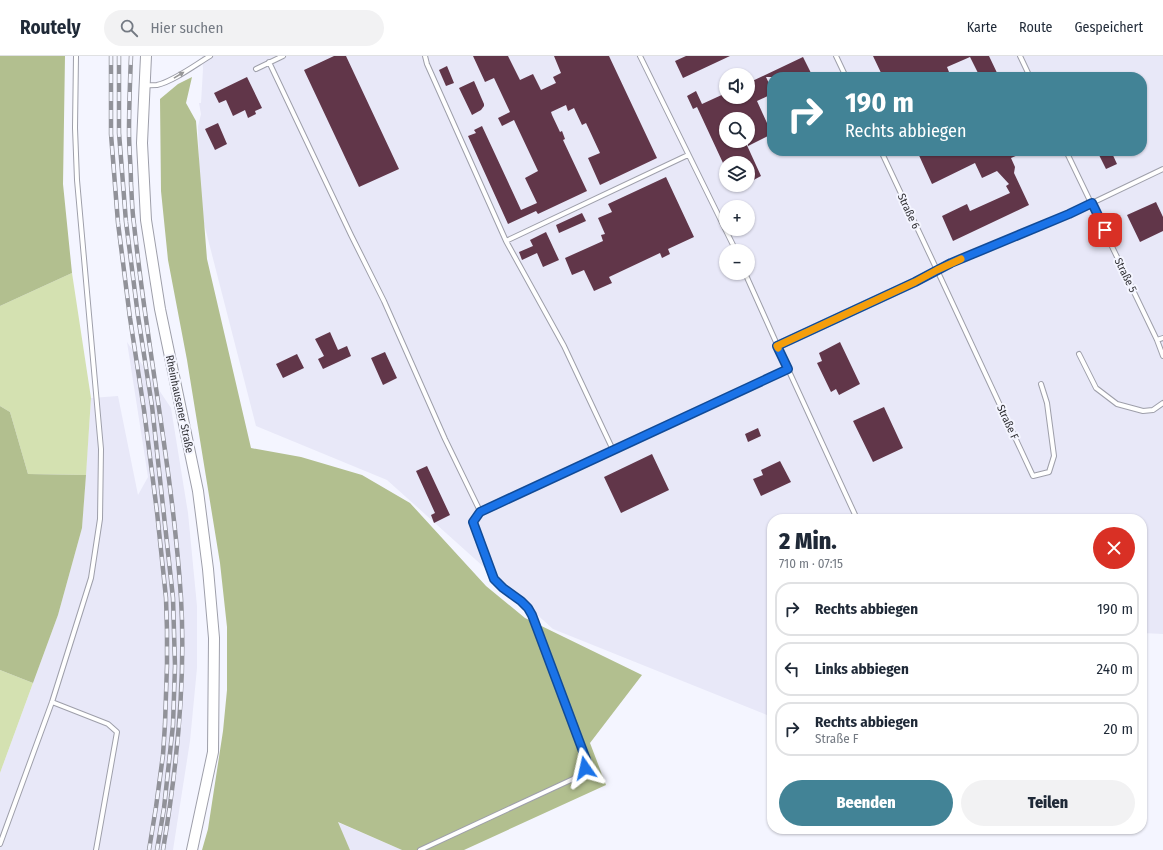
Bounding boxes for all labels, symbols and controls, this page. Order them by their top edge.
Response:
search box [104,10,384,46]
text: Routely [20,16,80,39]
icon: search [118,17,140,39]
text: Hier suchen [150,19,223,37]
text: Karte [967,19,997,36]
text: Route [1019,19,1052,36]
text: Gespeichert [1074,19,1143,36]
map controls [719,68,755,280]
button: sound [719,68,755,104]
one-way arrow [174,71,184,79]
text: 190 m [845,86,914,119]
icon: right [779,88,831,140]
button: search [719,112,755,148]
text: Rechts abbiegen [845,120,966,142]
button: layers [719,156,755,192]
street label: Straße 6 [895,192,923,231]
button: + [719,200,755,236]
pin [1088,213,1122,247]
icon: arrive [1094,219,1116,241]
button: − [719,244,755,280]
street label: Straße 5 [1112,256,1139,295]
street label: Rheinhausener Straße [163,354,196,454]
street label: Straße F [994,403,1021,442]
text: 2 Min. [779,527,837,555]
button: close [1093,527,1135,569]
text: 710 m · 07:15 [779,556,843,571]
icon: right [781,598,803,620]
text: Rechts abbiegen [815,600,918,618]
text: 190 m [1097,600,1133,618]
icon: left [781,658,803,680]
text: Links abbiegen [815,660,909,678]
text: 240 m [1097,660,1133,678]
text: Rechts abbiegen [815,713,918,731]
icon: right [781,718,803,740]
text: 20 m [1104,720,1133,738]
text: Straße F [815,731,858,746]
position arrow [564,747,606,789]
button: Beenden [779,780,953,826]
button: Teilen [961,780,1135,826]

